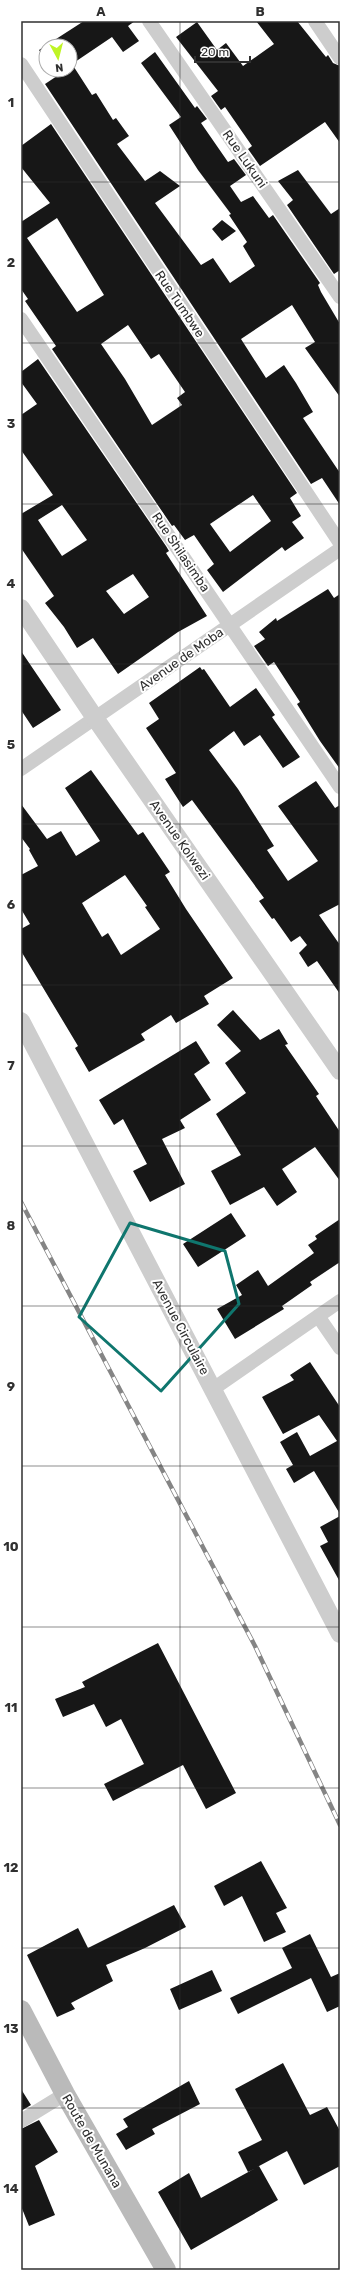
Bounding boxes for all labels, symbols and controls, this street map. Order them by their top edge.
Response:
text: A [96,4,106,19]
text: B [255,4,265,19]
north arrow [38,38,78,78]
scale bar [195,38,250,64]
text: 20 m [201,45,229,59]
text: N [54,60,64,74]
text: 1 [8,95,14,110]
street label: Rue Lukuni [220,127,270,191]
text: 2 [7,255,15,270]
street label: Rue Tumbwe [152,268,208,340]
text: 3 [7,416,16,431]
street label: Rue Shilasimba [149,509,213,595]
text: 4 [7,576,16,591]
street label: Avenue de Moba [136,624,226,694]
text: 5 [7,737,15,752]
street label: Avenue Kolwezi [147,797,213,883]
text: 6 [7,897,16,912]
text: 7 [7,1058,15,1073]
text: 8 [7,1218,16,1233]
street label: Avenue Circulaire [150,1277,212,1377]
text: 9 [7,1379,15,1394]
text: 10 [3,1539,19,1554]
text: 11 [5,1700,17,1715]
text: 12 [4,1860,18,1875]
text: 13 [3,2021,19,2036]
street label: Route de Munana [59,2091,125,2191]
text: 14 [3,2181,19,2196]

